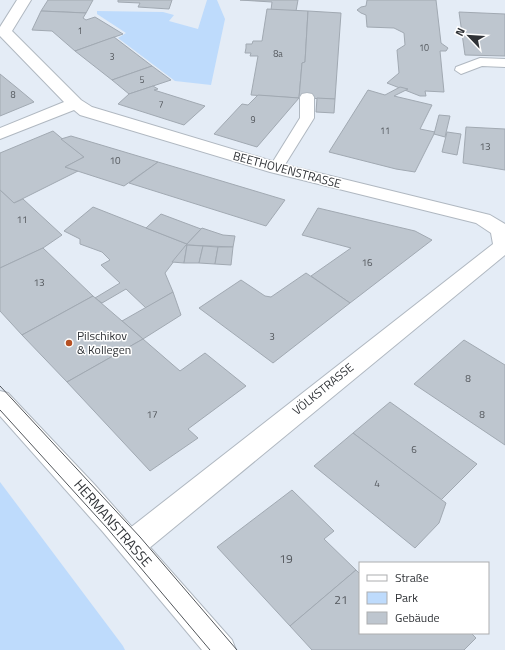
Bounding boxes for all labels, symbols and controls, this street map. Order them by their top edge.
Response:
north arrow [449,16,489,56]
house number: 1 [77,24,83,37]
text: N [451,25,469,39]
house number: 10 [419,41,429,54]
house number: 8a [273,47,283,60]
house number: 3 [109,50,115,63]
house number: 5 [139,73,145,86]
house number: 8 [10,88,16,101]
house number: 7 [158,98,164,111]
house number: 9 [250,113,256,126]
house number: 11 [380,124,390,137]
house number: 13 [479,139,491,154]
street label: BEETHOVENSTRASSE [231,146,344,193]
house number: 10 [109,153,121,168]
house number: 11 [16,212,28,227]
house number: 16 [361,255,373,270]
house number: 13 [33,275,45,290]
place label: Pilschikov & Kollegen [77,326,131,359]
house number: 3 [269,329,275,344]
marker: Pilschikov & Kollegen [64,338,74,348]
street label: VÖLKSTRASSE [288,358,358,419]
house number: 8 [465,371,471,386]
house number: 17 [146,407,158,422]
house number: 8 [479,407,485,422]
house number: 6 [411,442,417,457]
street label: HERMANSTRASSE [69,474,158,571]
house number: 4 [374,476,380,491]
house number: 19 [279,549,293,568]
legend [359,562,489,634]
text: Straße [395,568,429,587]
text: Park [395,588,418,607]
house number: 21 [334,590,348,609]
text: Gebäude [395,608,440,627]

